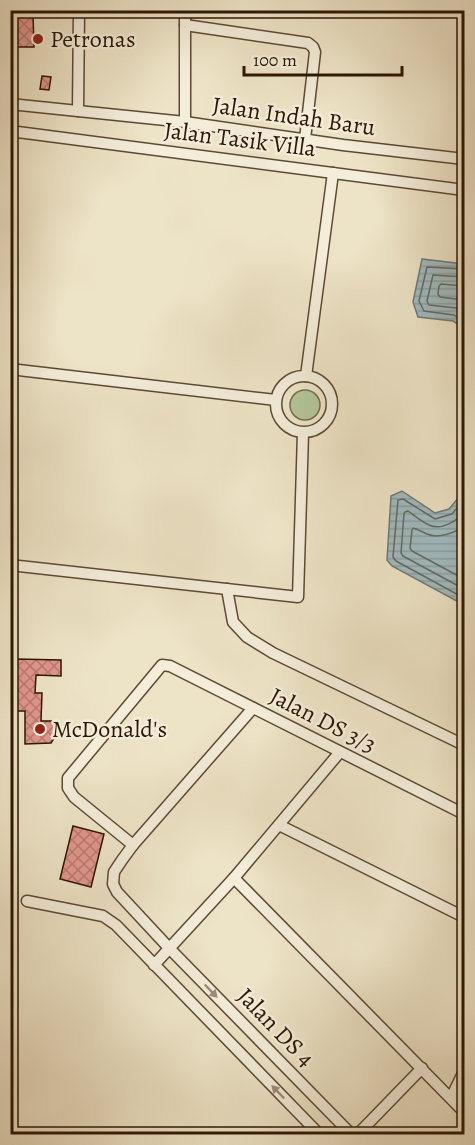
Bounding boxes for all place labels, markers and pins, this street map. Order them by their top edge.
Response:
place label: Petronas [50,23,136,55]
marker: Petronas [31,32,45,46]
place label: McDonald's [52,713,167,745]
marker: McDonald's [33,722,47,736]

